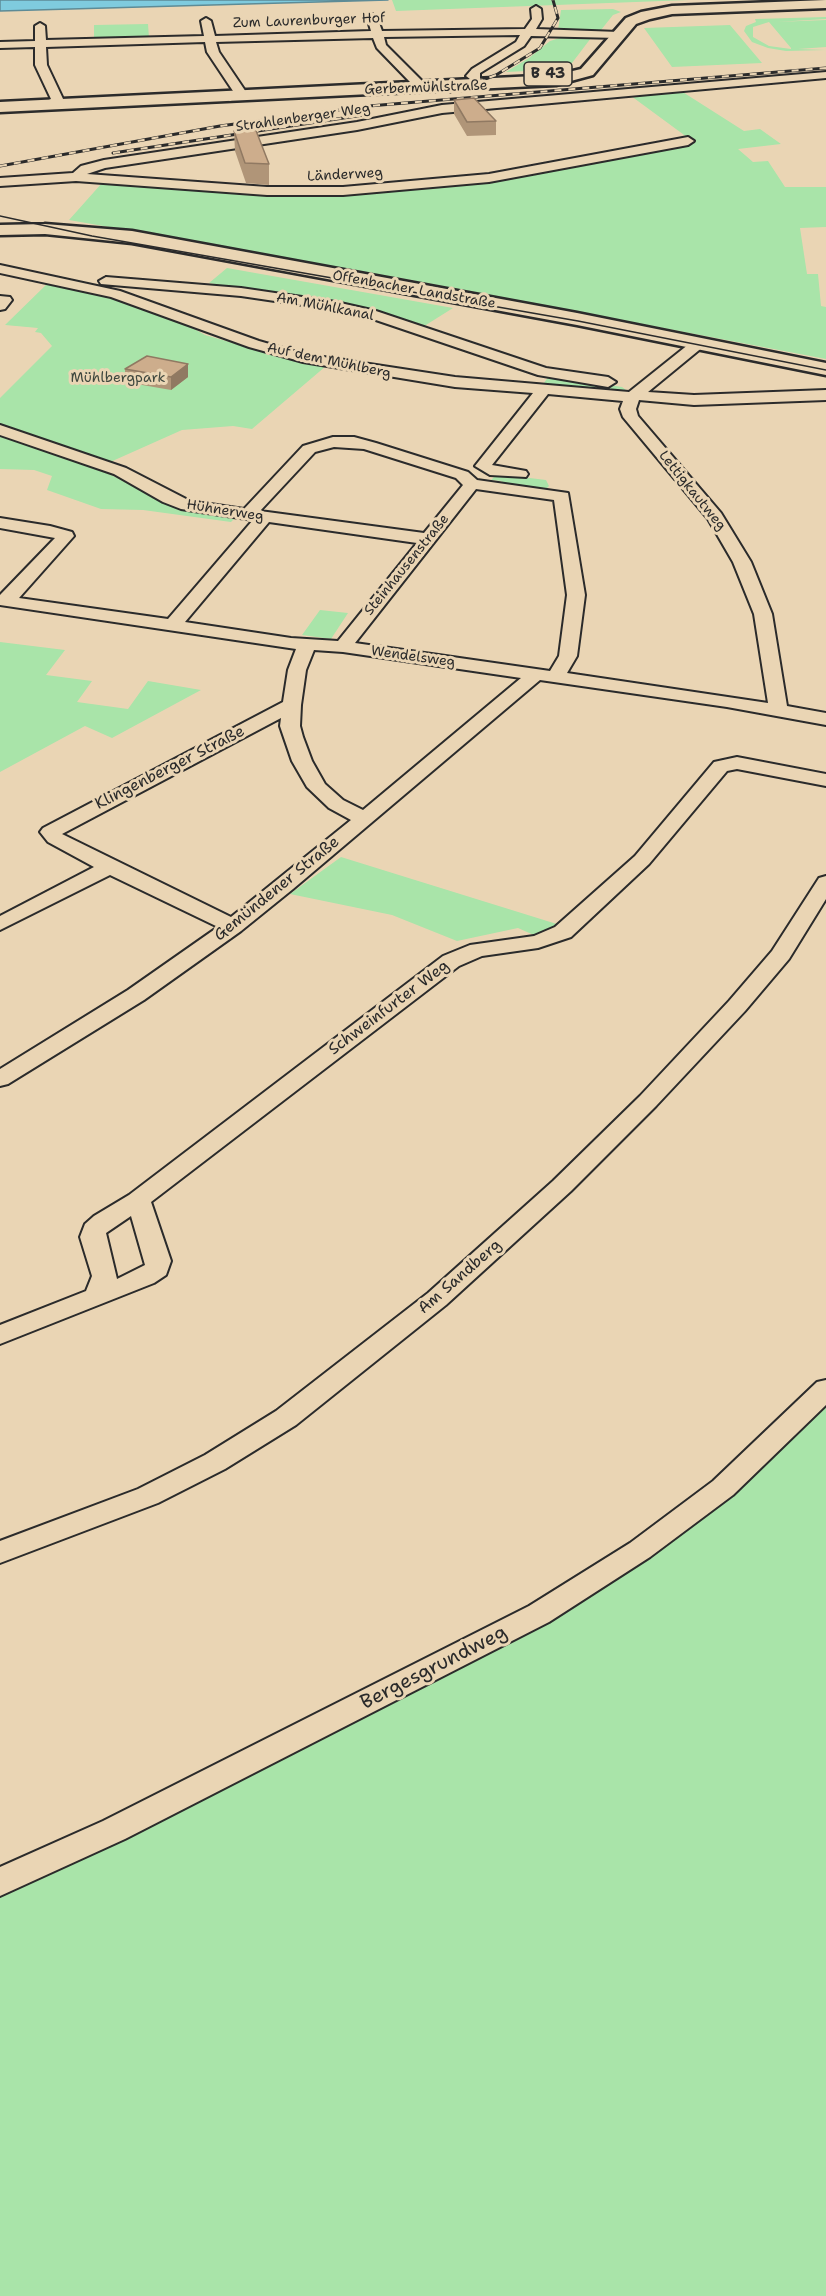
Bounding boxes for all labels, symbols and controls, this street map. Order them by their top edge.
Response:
street label: Zum Laurenburger Hof [233,10,385,32]
road number: B 43 [524,62,572,86]
street label: Gerbermühlstraße [364,77,488,99]
street label: Strahlenberger Weg [235,100,371,136]
street label: Länderweg [307,165,383,185]
street label: Offenbacher Landstraße [331,267,497,313]
street label: Am Mühlkanal [275,289,375,325]
street label: Auf dem Mühlberg [266,340,392,382]
park label: Mühlbergpark [70,370,166,386]
street label: Lettigkautweg [655,448,729,534]
street label: Hühnerweg [185,497,265,525]
street label: Steinhausenstraße [361,511,453,619]
street label: Wendelsweg [370,643,456,671]
street label: Klingenberger Straße [92,722,248,814]
street label: Gemündener Straße [211,833,343,945]
street label: Schweinfurter Weg [325,956,453,1060]
street label: Am Sandberg [414,1236,506,1318]
street label: Bergesgrundweg [357,1621,511,1715]

